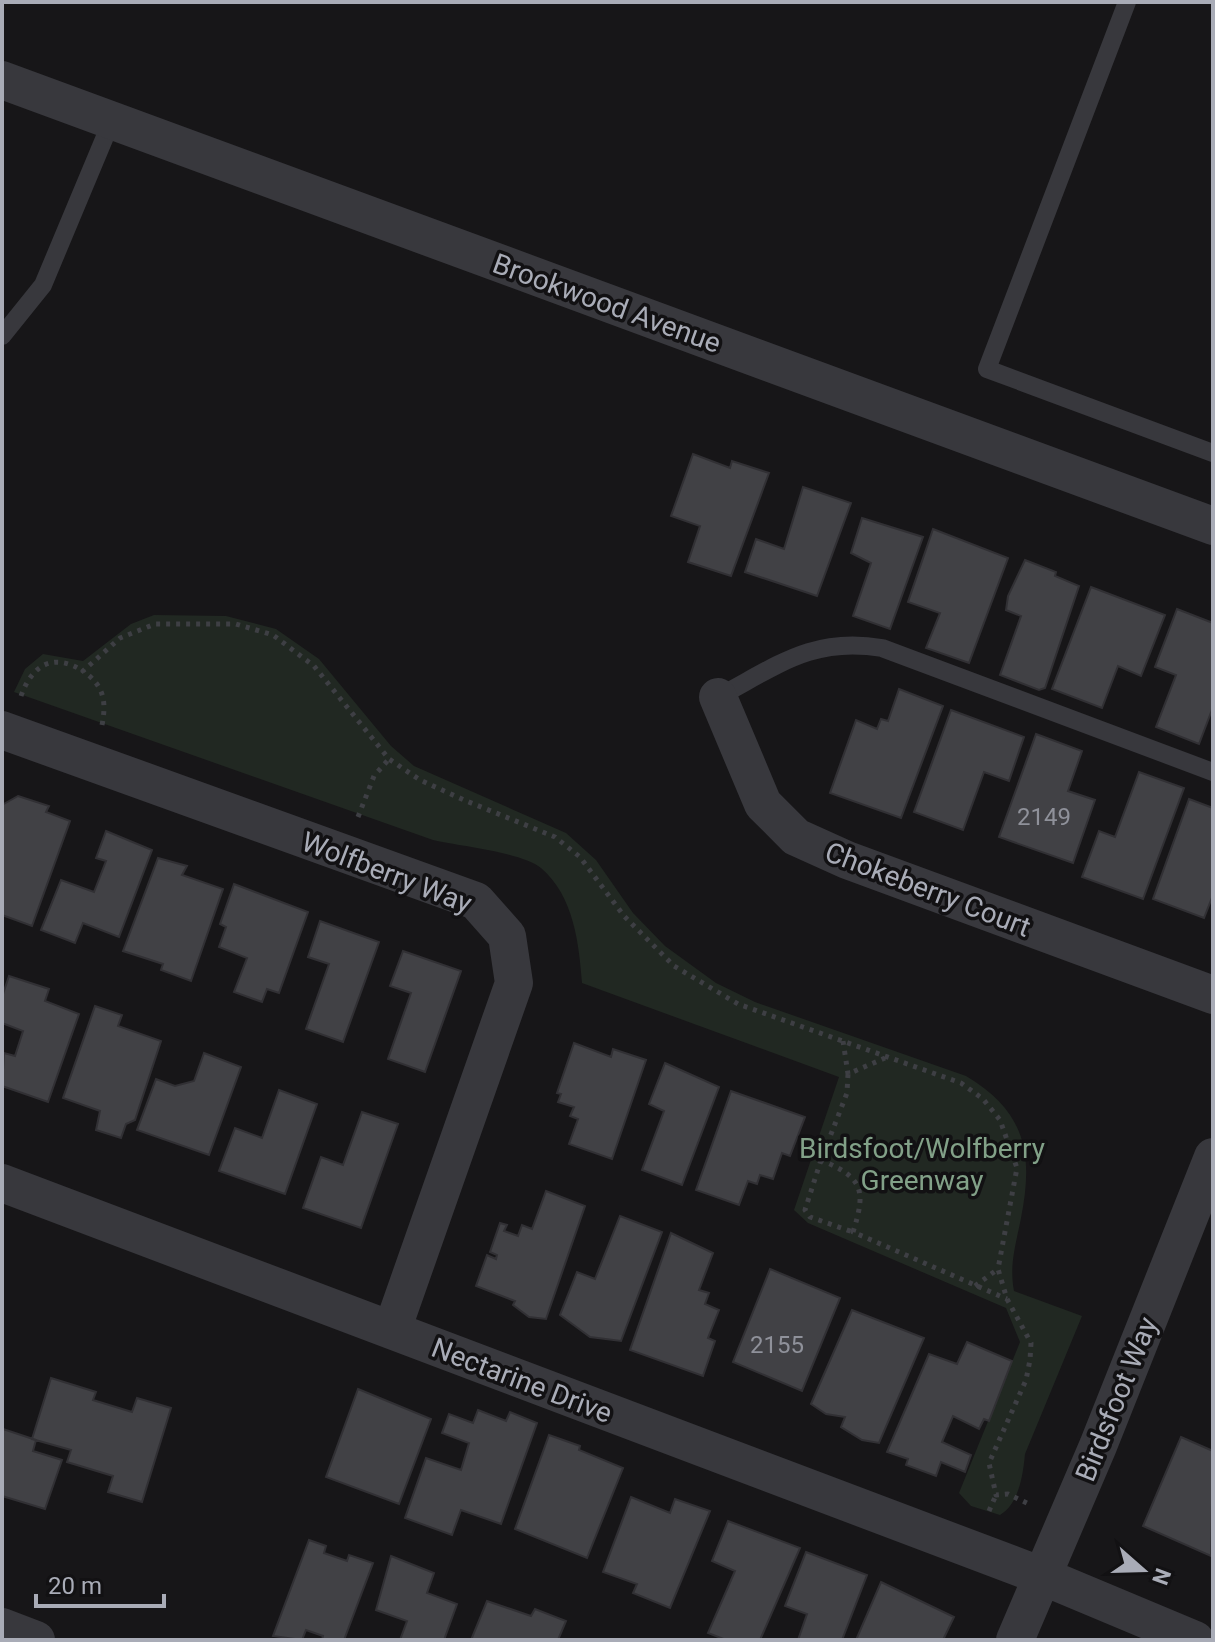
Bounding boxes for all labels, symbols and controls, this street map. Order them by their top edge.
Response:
street label: Brookwood Avenue [488,247,725,360]
house number: 2149 [1017,803,1071,831]
street label: Wolfberry Way [297,825,477,920]
street label: Chokeberry Court [820,835,1035,944]
park label: Birdsfoot/Wolfberry Greenway [799,1132,1045,1197]
street label: Birdsfoot Way [1069,1312,1164,1486]
street label: Nectarine Drive [427,1331,617,1430]
house number: 2155 [750,1331,804,1359]
north arrow [1103,1530,1183,1610]
scale bar [36,1558,164,1608]
text: N [1147,1565,1176,1588]
text: 20 m [48,1572,102,1600]

